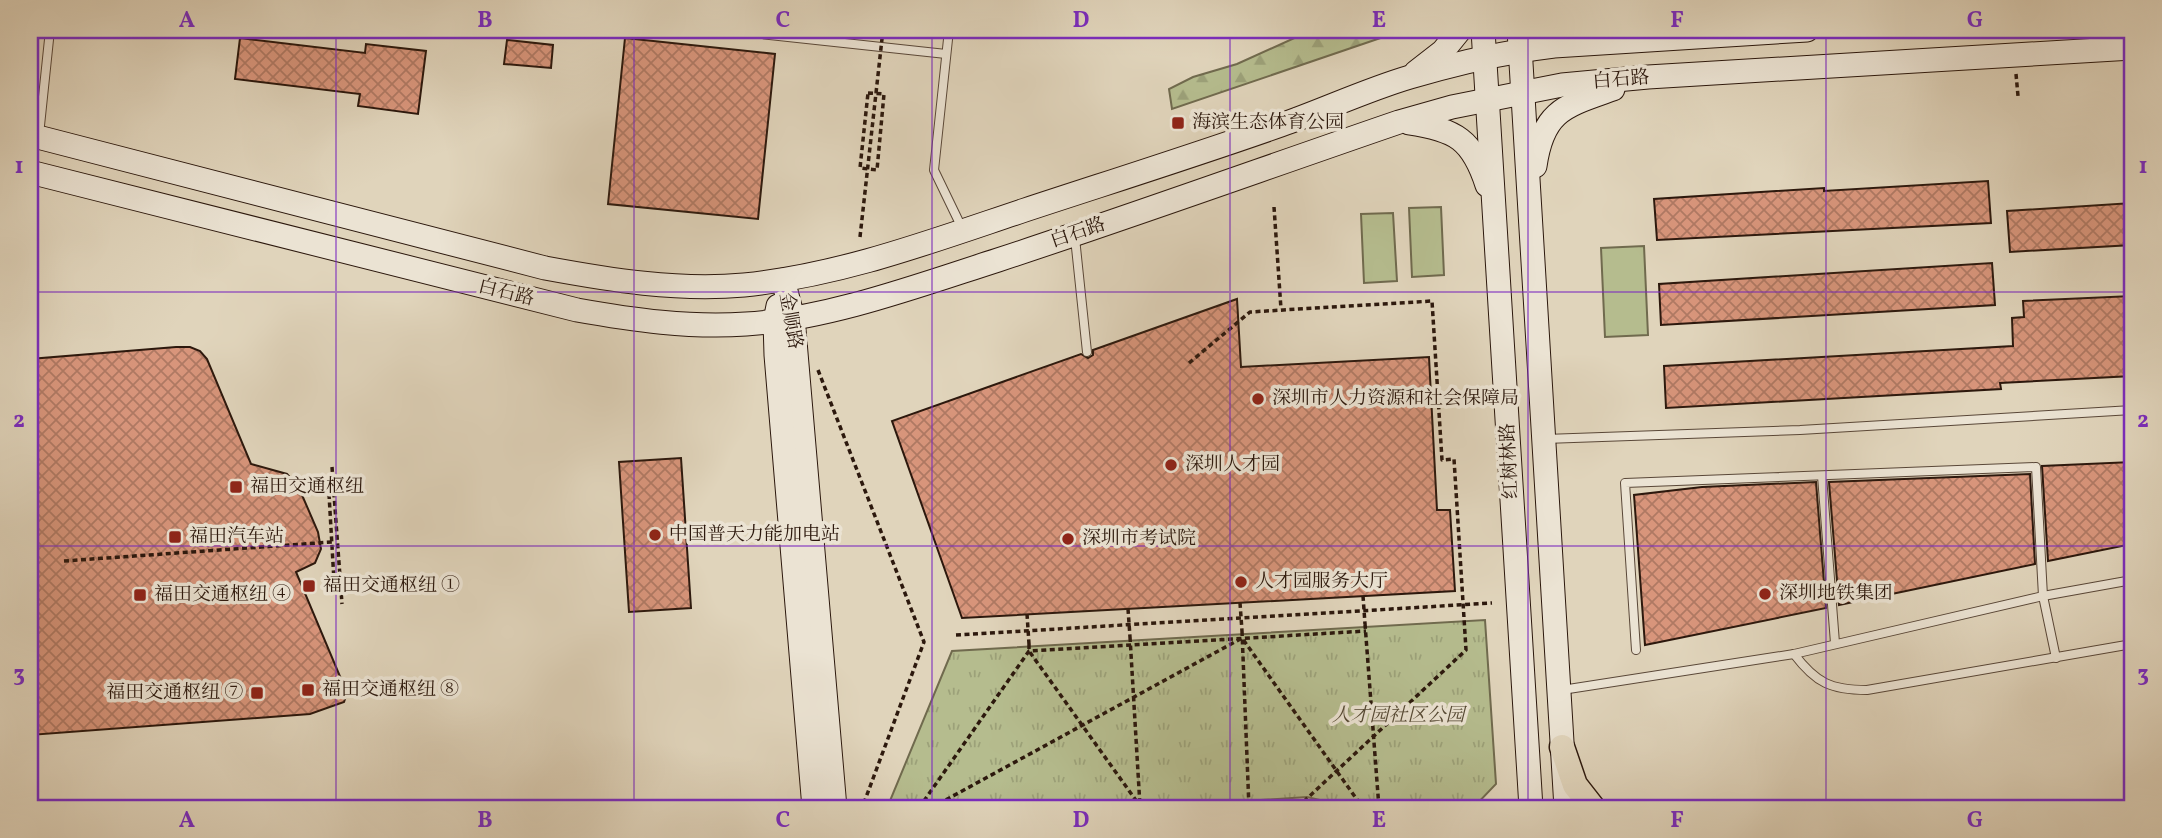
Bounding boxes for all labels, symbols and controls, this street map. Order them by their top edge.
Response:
text: A [179,5,195,37]
text: B [477,5,493,37]
text: C [776,5,790,37]
text: D [1073,5,1090,37]
text: E [1372,5,1386,37]
text: F [1670,5,1684,37]
text: G [1967,5,1983,37]
street label: 白石路 [1591,65,1651,95]
place label: 海滨生态体育公园 [1192,110,1344,136]
marker: 海滨生态体育公园 [1170,115,1186,131]
text: 1 [14,151,24,183]
text: 1 [2138,151,2148,183]
street label: 白石路 [1047,211,1109,255]
street label: 白石路 [475,273,537,313]
street label: 金顺路 [772,291,808,351]
place label: 深圳市人力资源和社会保障局 [1272,386,1519,412]
marker: 深圳市人力资源和社会保障局 [1250,391,1266,407]
text: 2 [13,405,25,437]
text: 2 [2137,405,2149,437]
street label: 红树林路 [1495,422,1525,500]
place label: 深圳人才园 [1185,452,1280,478]
marker: 深圳人才园 [1163,457,1179,473]
place label: 福田交通枢纽 [250,474,364,500]
marker: 福田交通枢纽 [228,479,244,495]
place label: 中国普天力能加电站 [669,522,840,548]
place label: 福田汽车站 [189,524,284,550]
place label: 深圳市考试院 [1082,526,1196,552]
marker: 中国普天力能加电站 [647,527,663,543]
marker: 福田汽车站 [167,529,183,545]
marker: 深圳市考试院 [1060,531,1076,547]
place label: 人才园服务大厅 [1255,569,1388,595]
place label: 福田交通枢纽 ① [323,573,460,599]
marker: 人才园服务大厅 [1233,574,1249,590]
marker: 福田交通枢纽 ① [301,578,317,594]
place label: 深圳地铁集团 [1779,581,1893,607]
place label: 福田交通枢纽 ④ [154,582,291,608]
marker: 深圳地铁集团 [1757,586,1773,602]
marker: 福田交通枢纽 ④ [132,587,148,603]
text: 3 [13,659,25,691]
text: 3 [2137,659,2149,691]
place label: 福田交通枢纽 ⑧ [322,677,459,703]
place label: 福田交通枢纽 ⑦ [106,680,243,706]
marker: 福田交通枢纽 ⑧ [300,682,316,698]
marker: 福田交通枢纽 ⑦ [249,685,265,701]
park label: 人才园社区公园 [1331,703,1467,729]
text: A [179,805,195,837]
text: B [477,805,493,837]
text: C [776,805,790,837]
text: D [1073,805,1090,837]
text: E [1372,805,1386,837]
text: F [1670,805,1684,837]
text: G [1967,805,1983,837]

